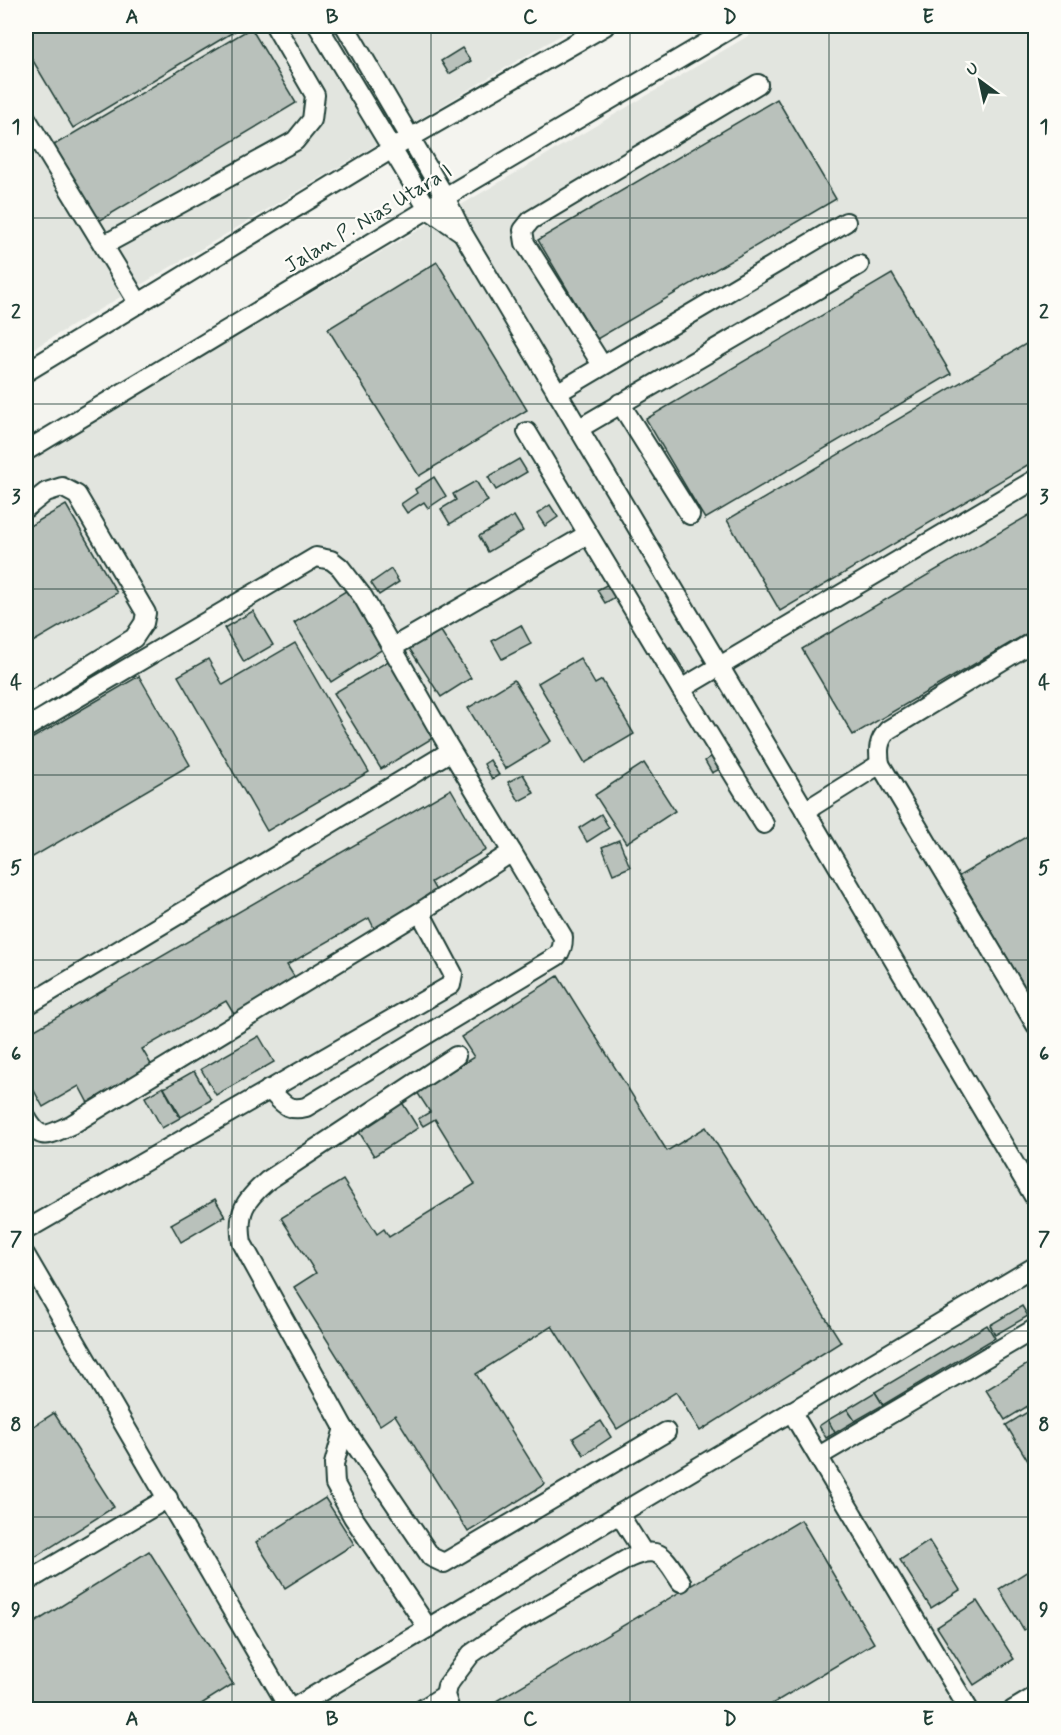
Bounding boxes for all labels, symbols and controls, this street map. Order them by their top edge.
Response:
text: A [125,4,139,31]
text: B [326,4,339,31]
text: C [523,4,538,31]
text: D [723,4,737,31]
text: E [922,4,934,31]
north arrow [950,51,1010,111]
text: U [963,58,983,81]
text: 1 [12,114,20,141]
text: 1 [1040,114,1048,141]
street label: Jalan P. Nias Utara I [280,158,458,280]
text: 2 [11,299,21,326]
text: 2 [1039,299,1049,326]
text: 3 [11,484,21,511]
text: 3 [1039,484,1049,511]
text: 4 [10,670,22,697]
text: 4 [1038,670,1050,697]
text: 5 [10,855,22,882]
text: 5 [1038,855,1050,882]
text: 6 [11,1041,21,1068]
text: 6 [1039,1041,1049,1068]
text: 7 [10,1226,22,1253]
text: 7 [1038,1226,1050,1253]
text: 8 [10,1412,22,1439]
text: 8 [1038,1412,1050,1439]
text: 9 [11,1597,21,1624]
text: 9 [1039,1597,1049,1624]
text: A [125,1706,139,1733]
text: B [326,1706,339,1733]
text: C [523,1706,538,1733]
text: D [723,1706,737,1733]
text: E [922,1706,934,1733]

